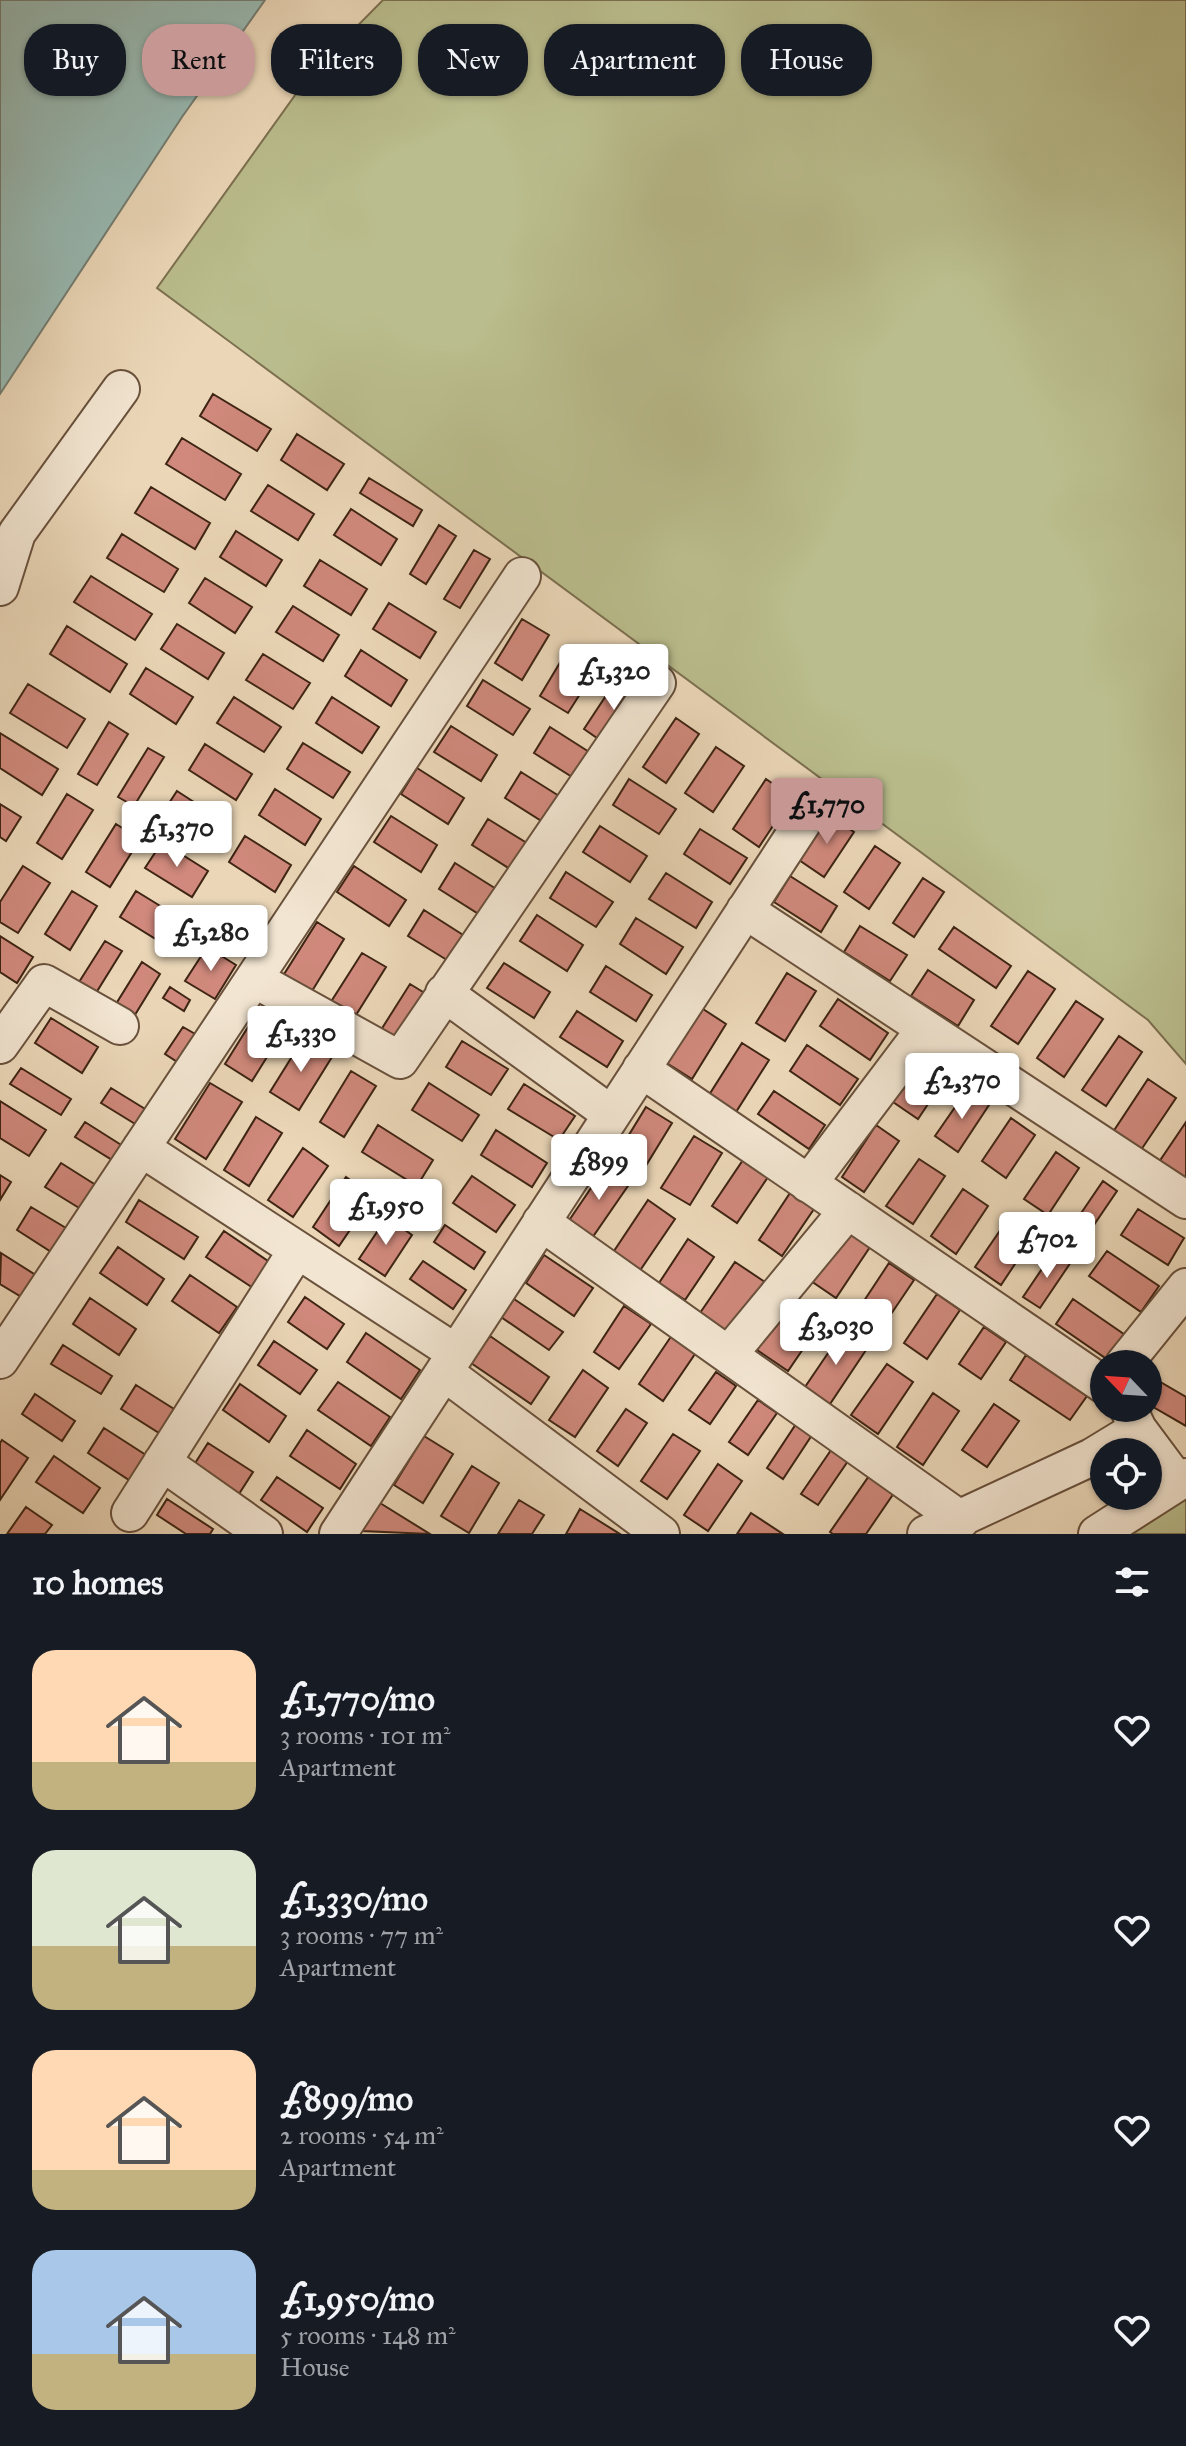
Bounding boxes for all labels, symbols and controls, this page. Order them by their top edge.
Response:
chip: Buy [24,24,126,96]
chip: Rent [142,24,255,96]
chip: Filters [271,24,402,96]
chip: New [418,24,528,96]
chip: Apartment [544,24,725,96]
chip: House [741,24,872,96]
pin: £1,320 [549,644,679,712]
text: £1,320 [577,654,651,686]
pin: £1,770 [762,778,892,846]
text: £1,770 [789,788,865,820]
pin: £1,370 [112,801,242,869]
text: £1,370 [140,811,214,843]
pin: £1,280 [146,905,276,973]
text: £1,280 [173,915,249,947]
pin: £1,330 [236,1006,366,1074]
text: £1,330 [266,1016,337,1048]
pin: £2,370 [897,1053,1027,1121]
text: £2,370 [923,1063,1001,1095]
pin: £899 [552,1134,646,1202]
text: £899 [569,1144,629,1176]
pin: £1,950 [321,1179,451,1247]
text: £1,950 [348,1189,424,1221]
pin: £702 [1000,1212,1094,1280]
text: £702 [1017,1222,1077,1254]
pin: £3,030 [771,1299,901,1367]
text: £3,030 [798,1309,874,1341]
north arrow [1090,1350,1162,1422]
map controls [1090,1350,1162,1510]
button: locate [1090,1438,1162,1510]
icon: filters [1110,1560,1154,1604]
text: 10 homes [32,1562,163,1603]
text: £1,770/mo [280,1678,435,1719]
icon: home [96,1682,192,1778]
icon: heart [1110,1708,1154,1752]
text: 3 rooms · 101 m² [280,1719,451,1751]
text: Apartment [280,1751,396,1783]
text: £1,330/mo [280,1878,428,1919]
icon: home [96,1882,192,1978]
icon: heart [1110,1908,1154,1952]
text: 3 rooms · 77 m² [280,1919,443,1951]
text: Apartment [280,1951,396,1983]
text: £899/mo [280,2078,413,2119]
icon: home [96,2082,192,2178]
icon: heart [1110,2108,1154,2152]
text: 2 rooms · 54 m² [280,2119,444,2151]
text: Apartment [280,2151,396,2183]
text: £1,950/mo [280,2278,435,2319]
icon: home [96,2282,192,2378]
icon: heart [1110,2308,1154,2352]
text: 5 rooms · 148 m² [280,2319,456,2351]
text: House [280,2351,350,2383]

